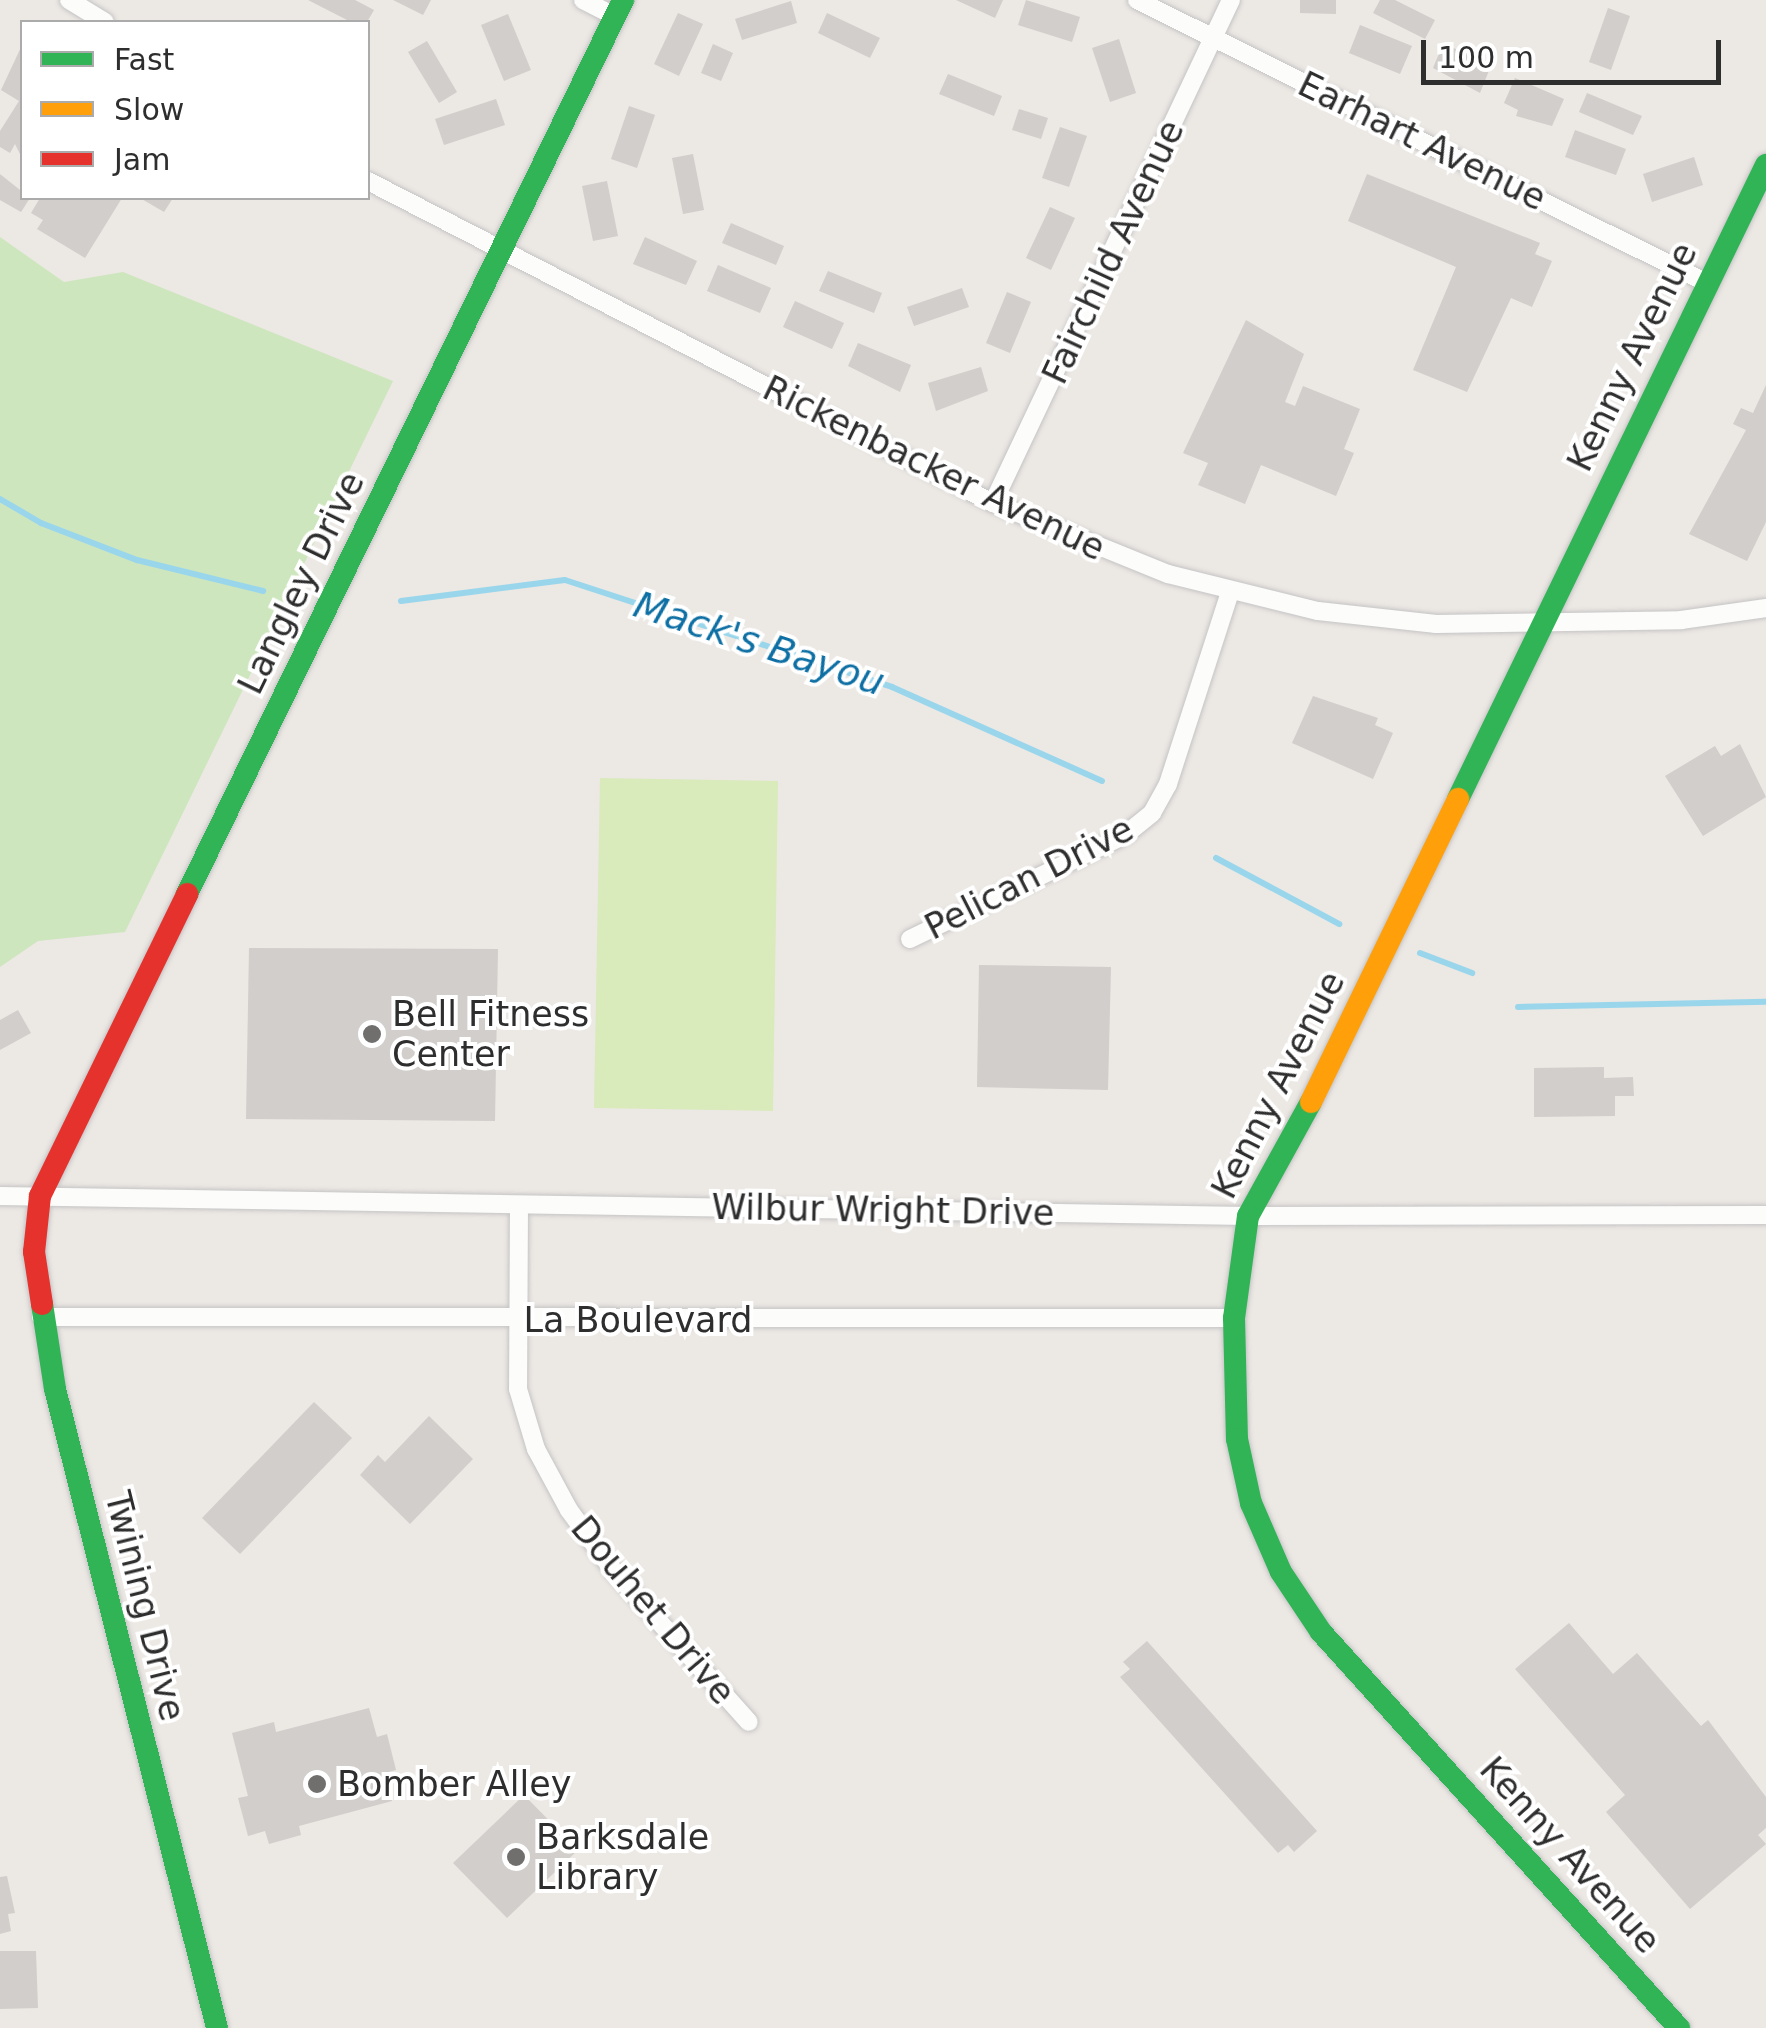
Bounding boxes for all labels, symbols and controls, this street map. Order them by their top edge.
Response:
legend [20,20,370,200]
scale bar [1426,20,1726,82]
text: 100 m [1438,40,1534,75]
text: Fast [114,42,174,77]
street label: Earhart Avenue [1291,63,1553,219]
text: Slow [114,92,184,127]
street label: Fairchild Avenue [1034,114,1192,390]
text: Jam [114,142,170,177]
street label: Kenny Avenue [1559,236,1705,478]
street label: Rickenbacker Avenue [756,367,1112,569]
street label: Langley Drive [229,465,373,701]
water label: Mack's Bayou [628,582,890,706]
street label: Pelican Drive [918,808,1140,948]
street label: Kenny Avenue [1203,965,1353,1205]
place label: Bell Fitness Center [392,993,589,1075]
marker: Bell Fitness Center [361,1023,383,1045]
street label: Wilbur Wright Drive [711,1186,1055,1234]
street label: La Boulevard [523,1299,753,1341]
street label: Twining Drive [96,1487,194,1725]
street label: Douhet Drive [562,1507,744,1713]
street label: Kenny Avenue [1471,1748,1669,1962]
place label: Bomber Alley [337,1763,571,1805]
marker: Bomber Alley [306,1773,328,1795]
place label: Barksdale Library [536,1816,709,1898]
marker: Barksdale Library [505,1846,527,1868]

